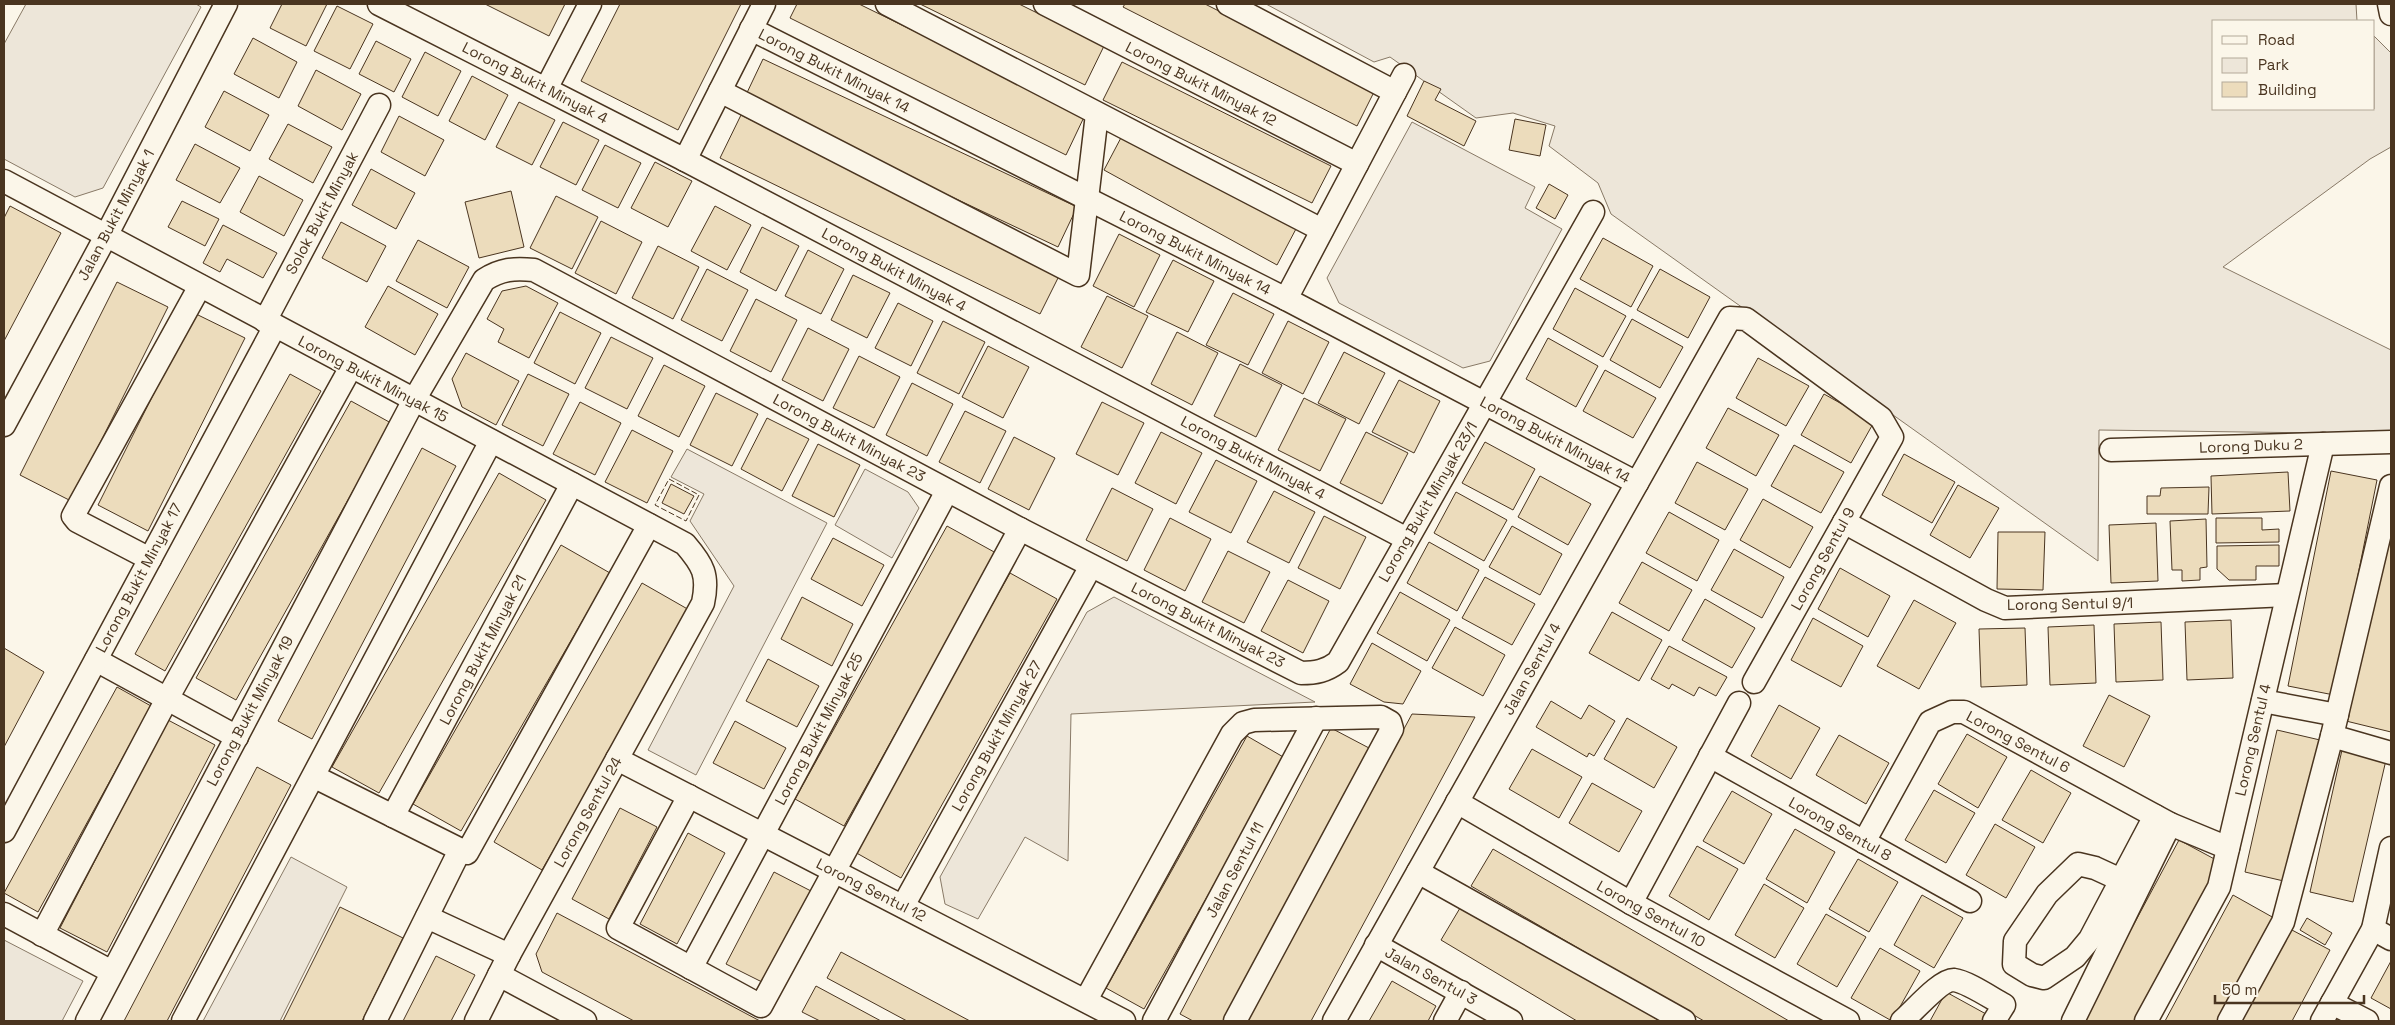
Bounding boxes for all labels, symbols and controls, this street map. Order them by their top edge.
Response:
legend [2212,20,2375,110]
street label: Lorong Bukit Minyak 14 [755,24,913,117]
text: Road [2258,30,2295,49]
street label: Lorong Bukit Minyak 12 [1122,37,1280,130]
street label: Lorong Bukit Minyak 4 [459,38,611,128]
text: Park [2258,55,2289,74]
text: Building [2258,80,2317,99]
street label: Jalan Bukit Minyak 1 [73,146,158,284]
street label: Solok Bukit Minyak [281,148,362,278]
street label: Lorong Bukit Minyak 14 [1116,206,1274,299]
street label: Lorong Bukit Minyak 4 [819,223,970,316]
street label: Lorong Bukit Minyak 15 [295,331,451,426]
street label: Lorong Bukit Minyak 23 [770,389,929,486]
street label: Lorong Bukit Minyak 14 [1477,392,1634,487]
street label: Lorong Bukit Minyak 4 [1178,411,1329,504]
street label: Lorong Bukit Minyak 23/1 [1374,418,1481,585]
street label: Lorong Duku 2 [2199,434,2303,457]
street label: Lorong Bukit Minyak 17 [91,500,186,656]
street label: Lorong Sentul 9 [1786,504,1859,613]
street label: Lorong Bukit Minyak 21 [435,572,530,728]
street label: Lorong Bukit Minyak 23 [1128,578,1288,672]
street label: Lorong Sentul 9/1 [2007,593,2133,614]
street label: Jalan Sentul 4 [1498,619,1565,718]
street label: Lorong Bukit Minyak 19 [202,632,297,789]
street label: Lorong Bukit Minyak 25 [770,649,867,808]
street label: Lorong Bukit Minyak 27 [947,657,1046,814]
street label: Lorong Sentul 4 [2230,682,2275,798]
street label: Lorong Sentul 6 [1963,706,2073,777]
street label: Lorong Sentul 24 [549,753,626,870]
street label: Lorong Sentul 8 [1785,792,1895,865]
street label: Jalan Sentul 11 [1201,819,1268,921]
street label: Lorong Sentul 12 [813,854,929,925]
street label: Lorong Sentul 10 [1594,876,1709,951]
street label: Jalan Sentul 3 [1382,942,1481,1009]
scale bar [2215,972,2364,1004]
text: 50 m [2222,980,2257,999]

